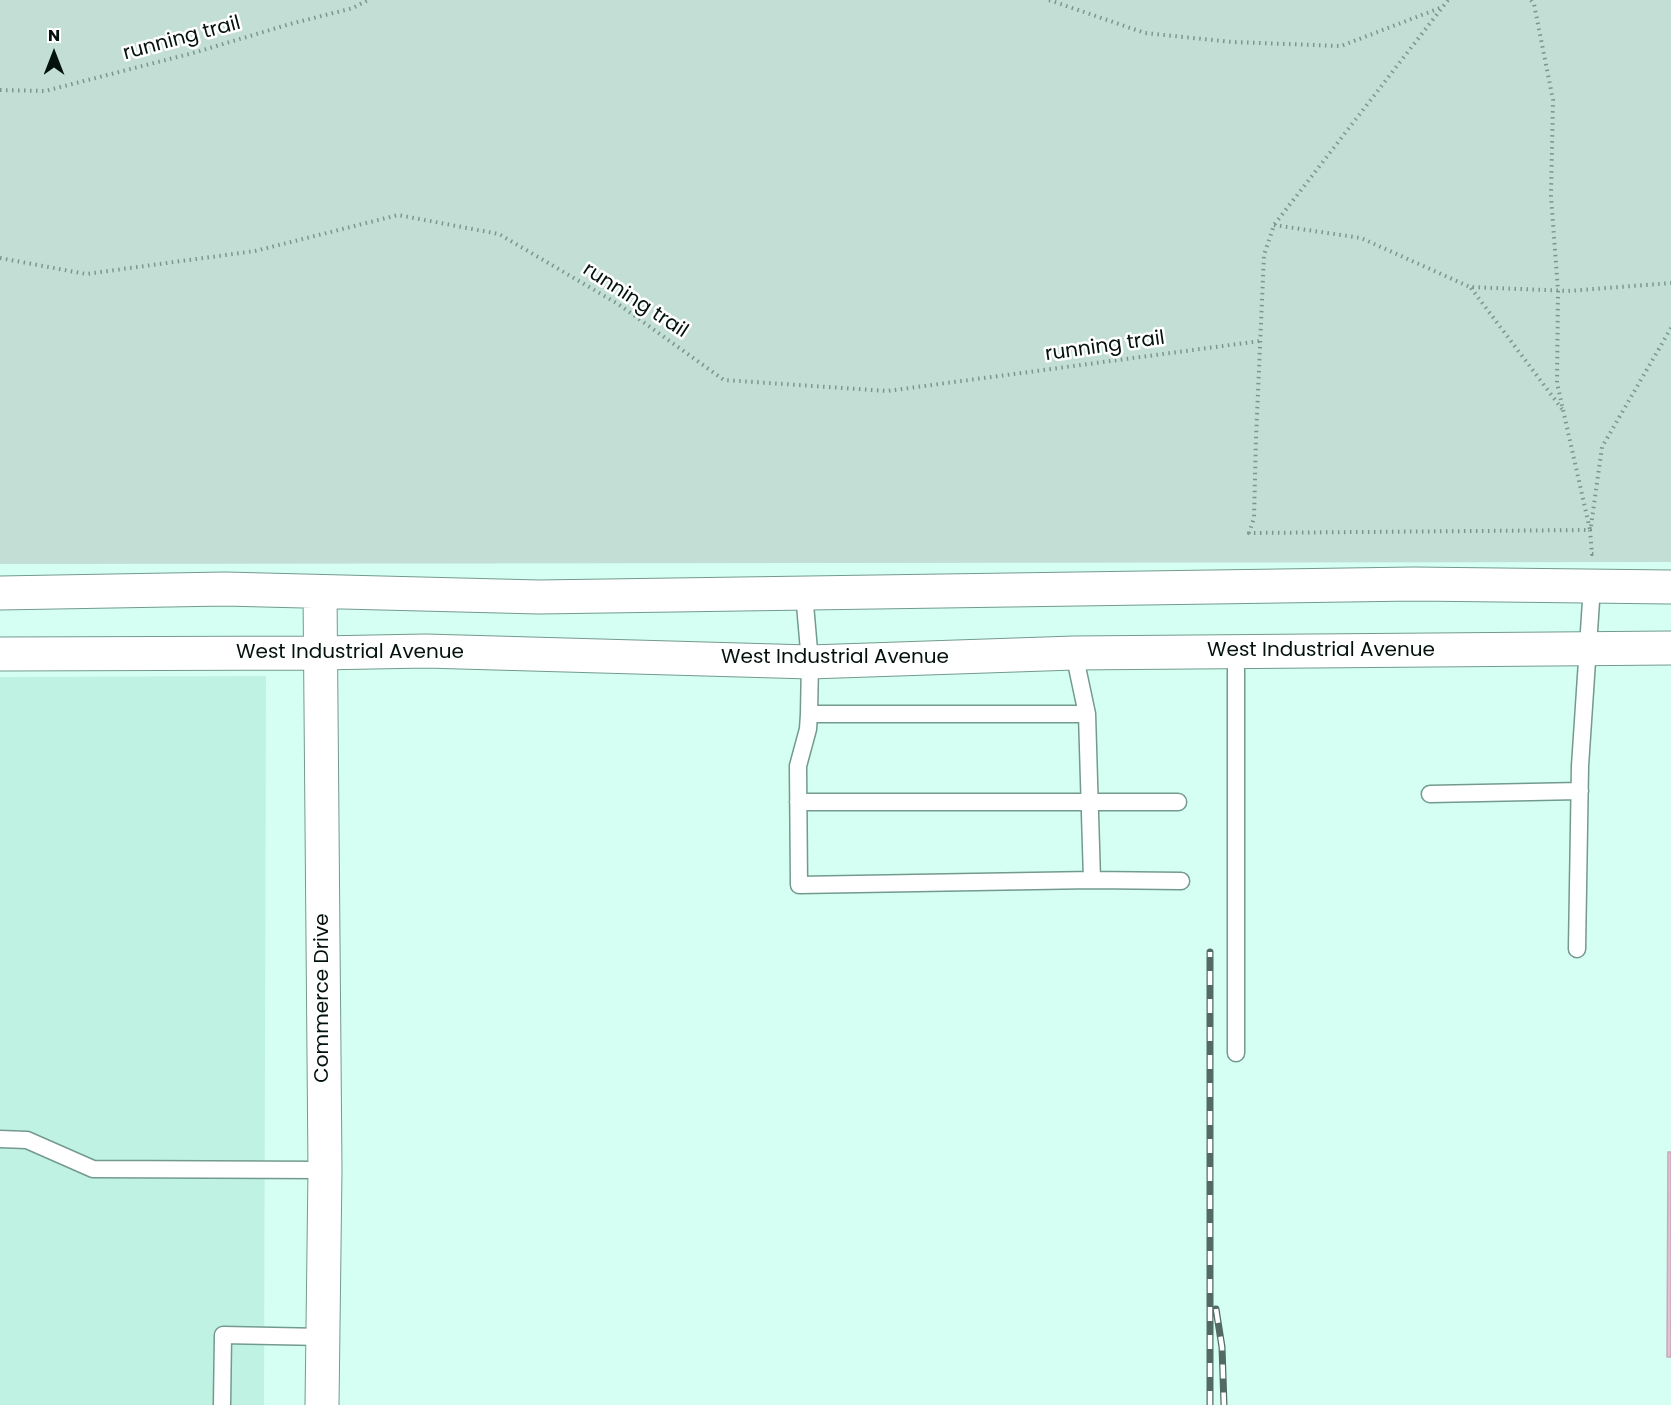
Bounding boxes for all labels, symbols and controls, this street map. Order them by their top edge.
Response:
street label: running trail [121,12,243,66]
north arrow [24,24,84,84]
text: N [48,24,60,47]
street label: running trail [578,258,692,344]
street label: running trail [1044,327,1166,367]
street label: West Industrial Avenue [1207,639,1435,663]
street label: West Industrial Avenue [236,641,464,665]
street label: West Industrial Avenue [721,646,949,670]
street label: Commerce Drive [311,913,335,1083]

